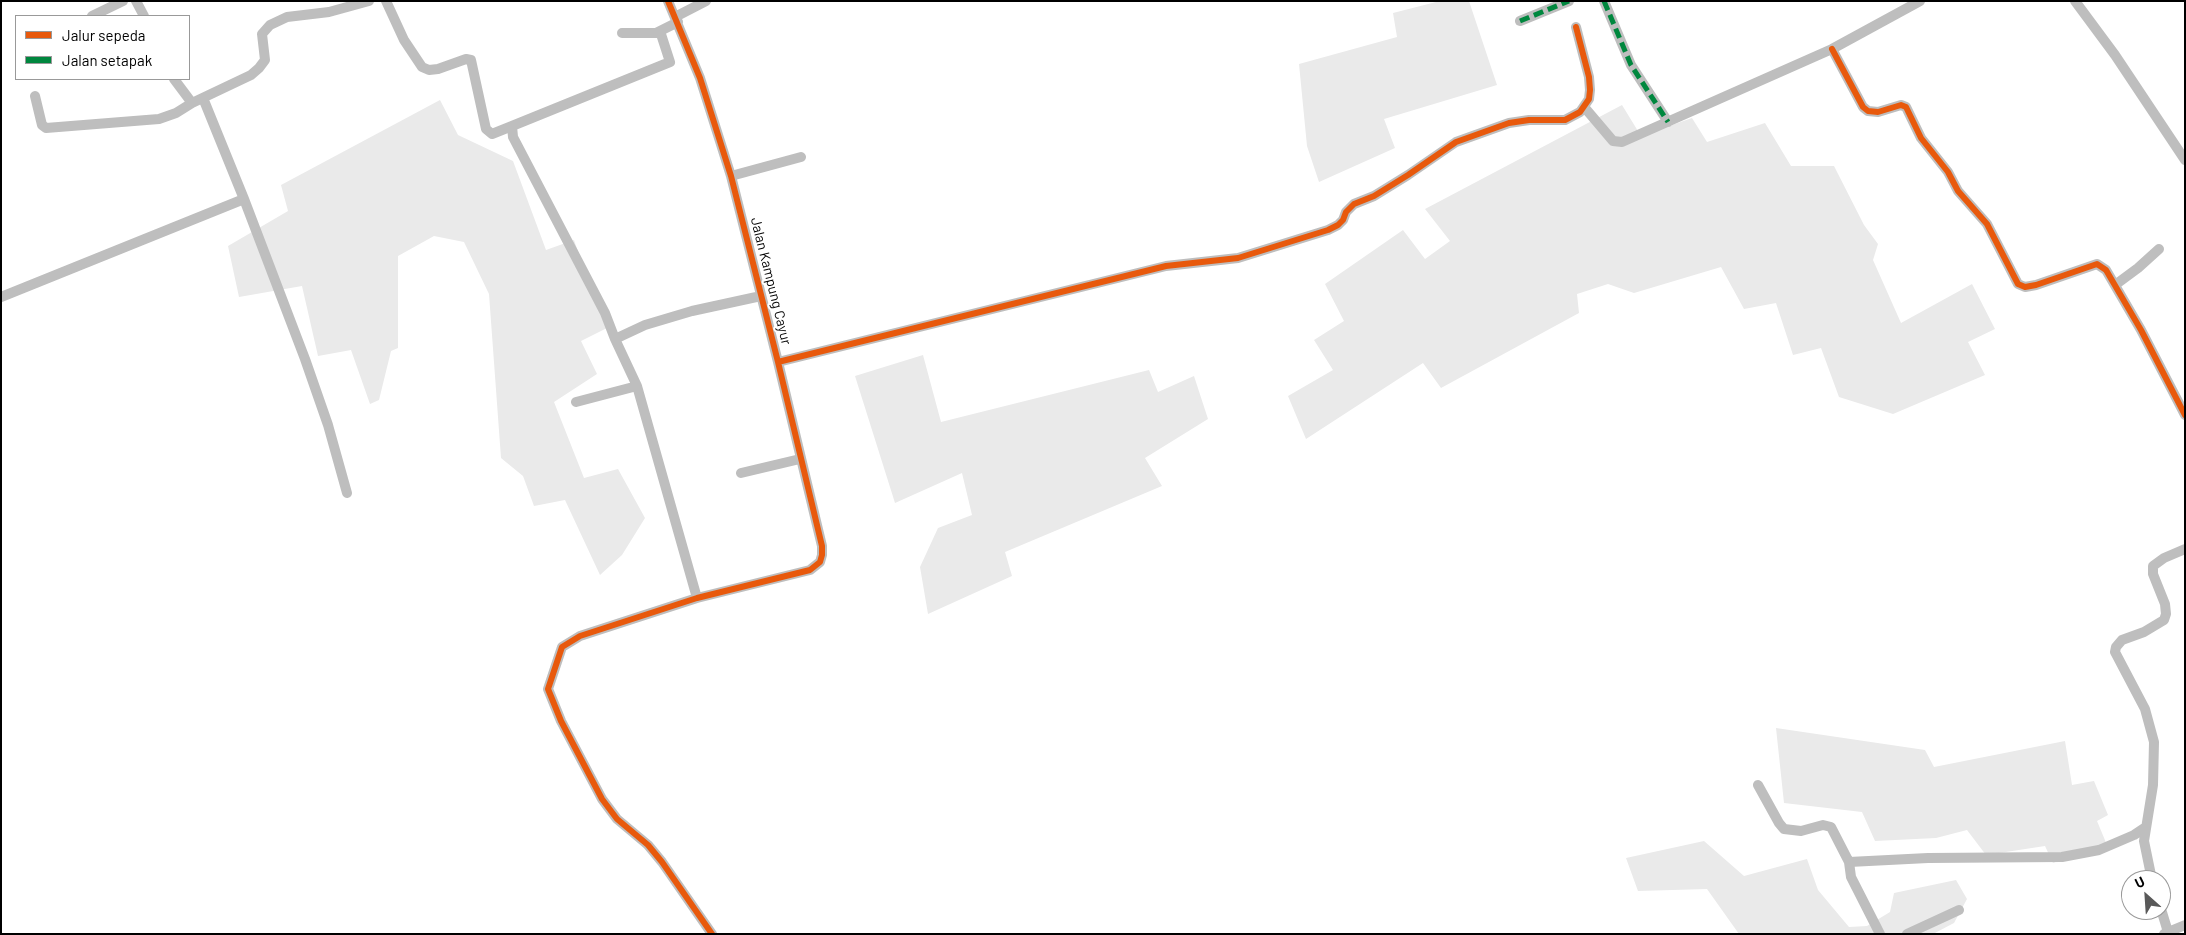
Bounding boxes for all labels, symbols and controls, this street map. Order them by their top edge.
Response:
legend [15,15,190,80]
text: Jalur sepeda [62,26,146,44]
text: Jalan setapak [62,51,152,69]
street label: Jalan Kampung Cayur [747,215,795,347]
north arrow [2121,870,2171,920]
text: U [2132,872,2147,892]

